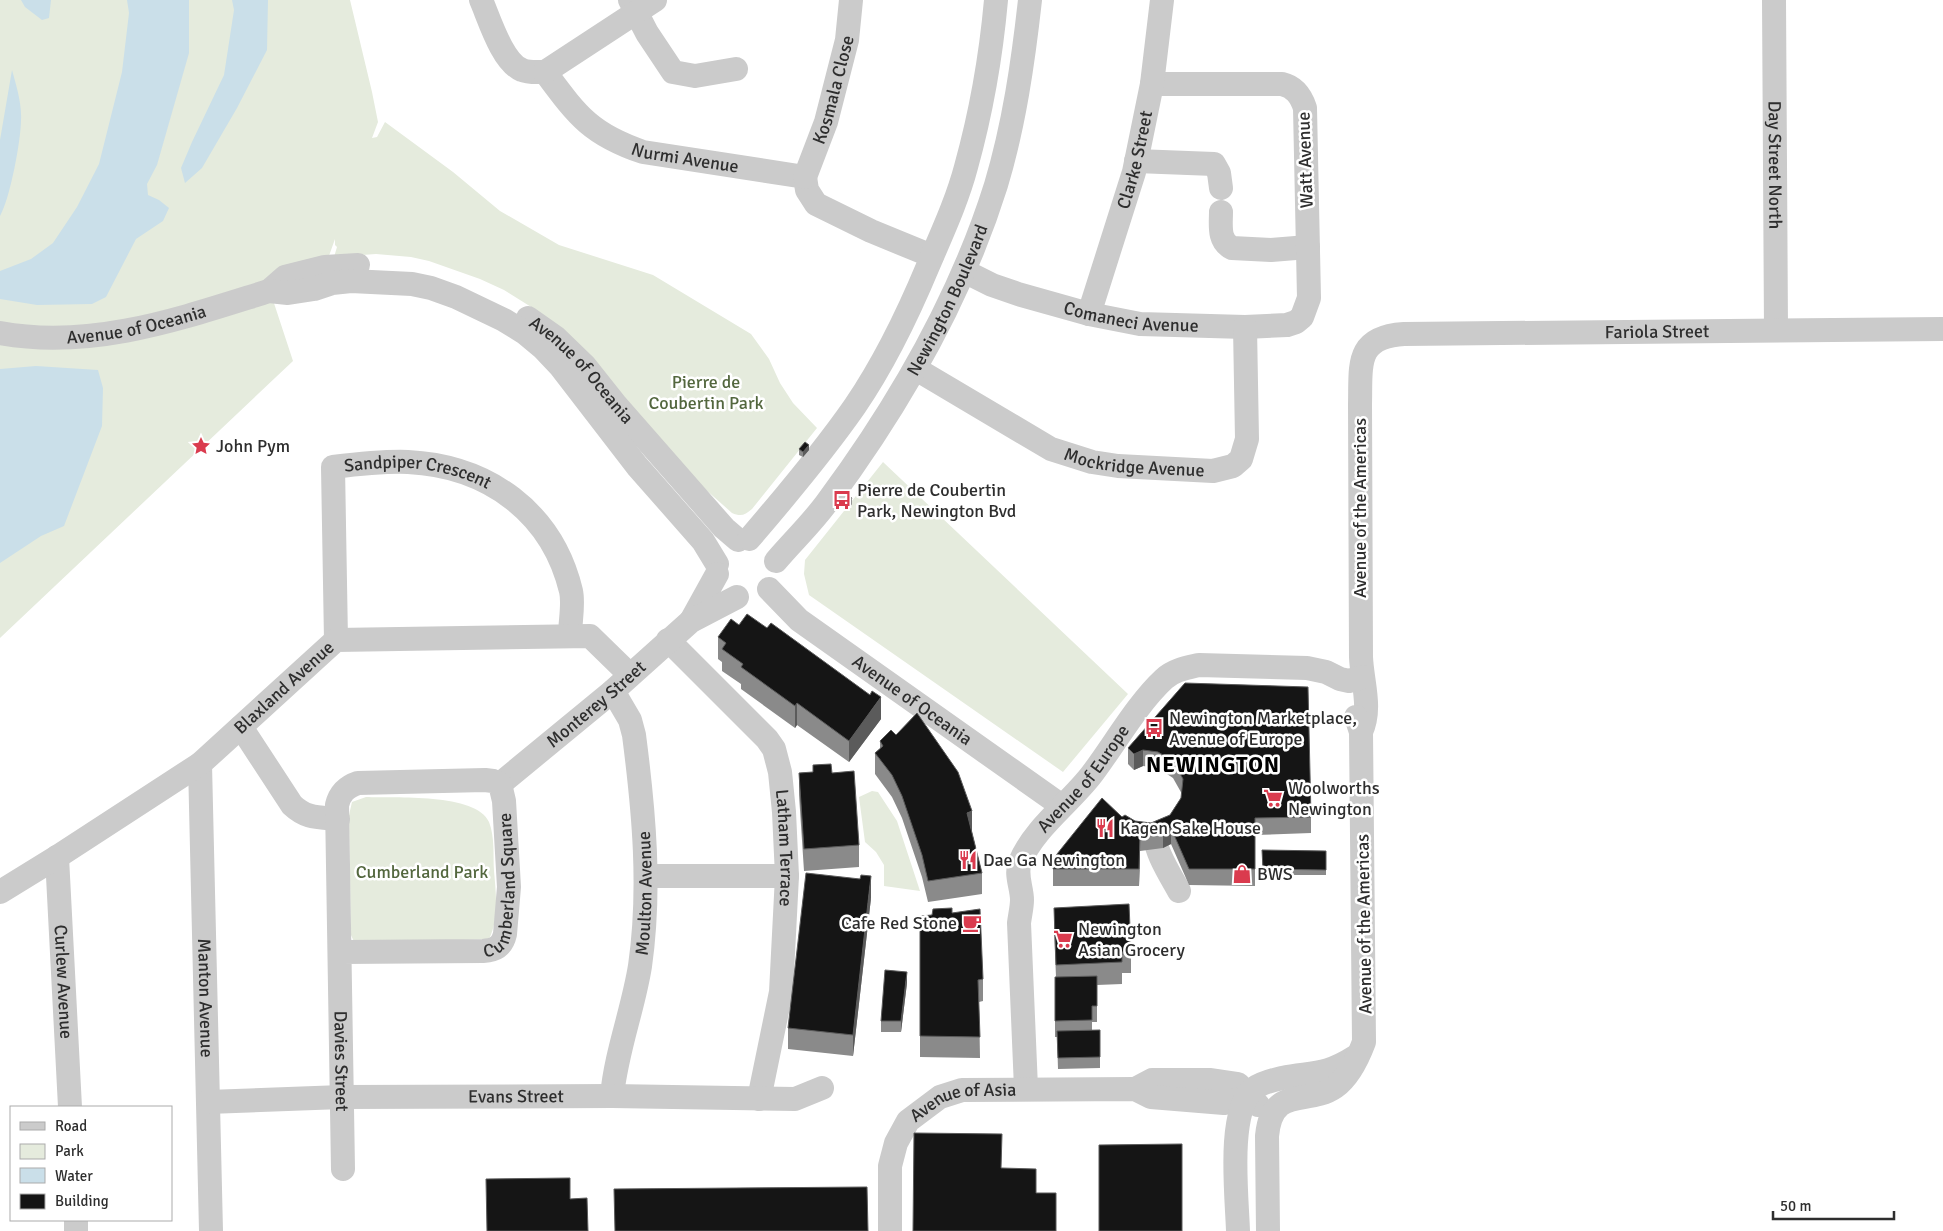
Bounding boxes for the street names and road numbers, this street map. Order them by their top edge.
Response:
street label: Kosmala Close [808,33,859,147]
street label: Day Street North [1764,101,1786,229]
street label: Clarke Street [1112,109,1157,212]
street label: Watt Avenue [1292,111,1318,209]
street label: Nurmi Avenue [628,138,740,178]
street label: Newington Boulevard [902,221,993,380]
street label: Comaneci Avenue [1061,296,1199,337]
street label: Avenue of Oceania [66,300,209,349]
street label: Avenue of Oceania [525,311,638,428]
street label: Fariola Street [1605,320,1709,343]
street label: Avenue of the Americas [1349,418,1371,598]
street label: Mockridge Avenue [1061,443,1205,482]
street label: Sandpiper Crescent [343,451,495,494]
street label: Blaxland Avenue [229,636,339,739]
street label: Avenue of Oceania [848,650,977,750]
street label: Monterey Street [542,656,650,752]
street label: Avenue of Europe [1032,720,1134,837]
street label: Latham Terrace [771,788,798,907]
street label: Cumberland Square [481,812,520,962]
street label: Moulton Avenue [631,831,657,957]
street label: Avenue of the Americas [1351,834,1377,1014]
street label: Curlew Avenue [50,924,77,1040]
street label: Manton Avenue [193,938,218,1058]
street label: Davies Street [329,1010,353,1112]
street label: Avenue of Asia [905,1079,1016,1127]
street label: Evans Street [468,1085,564,1108]

